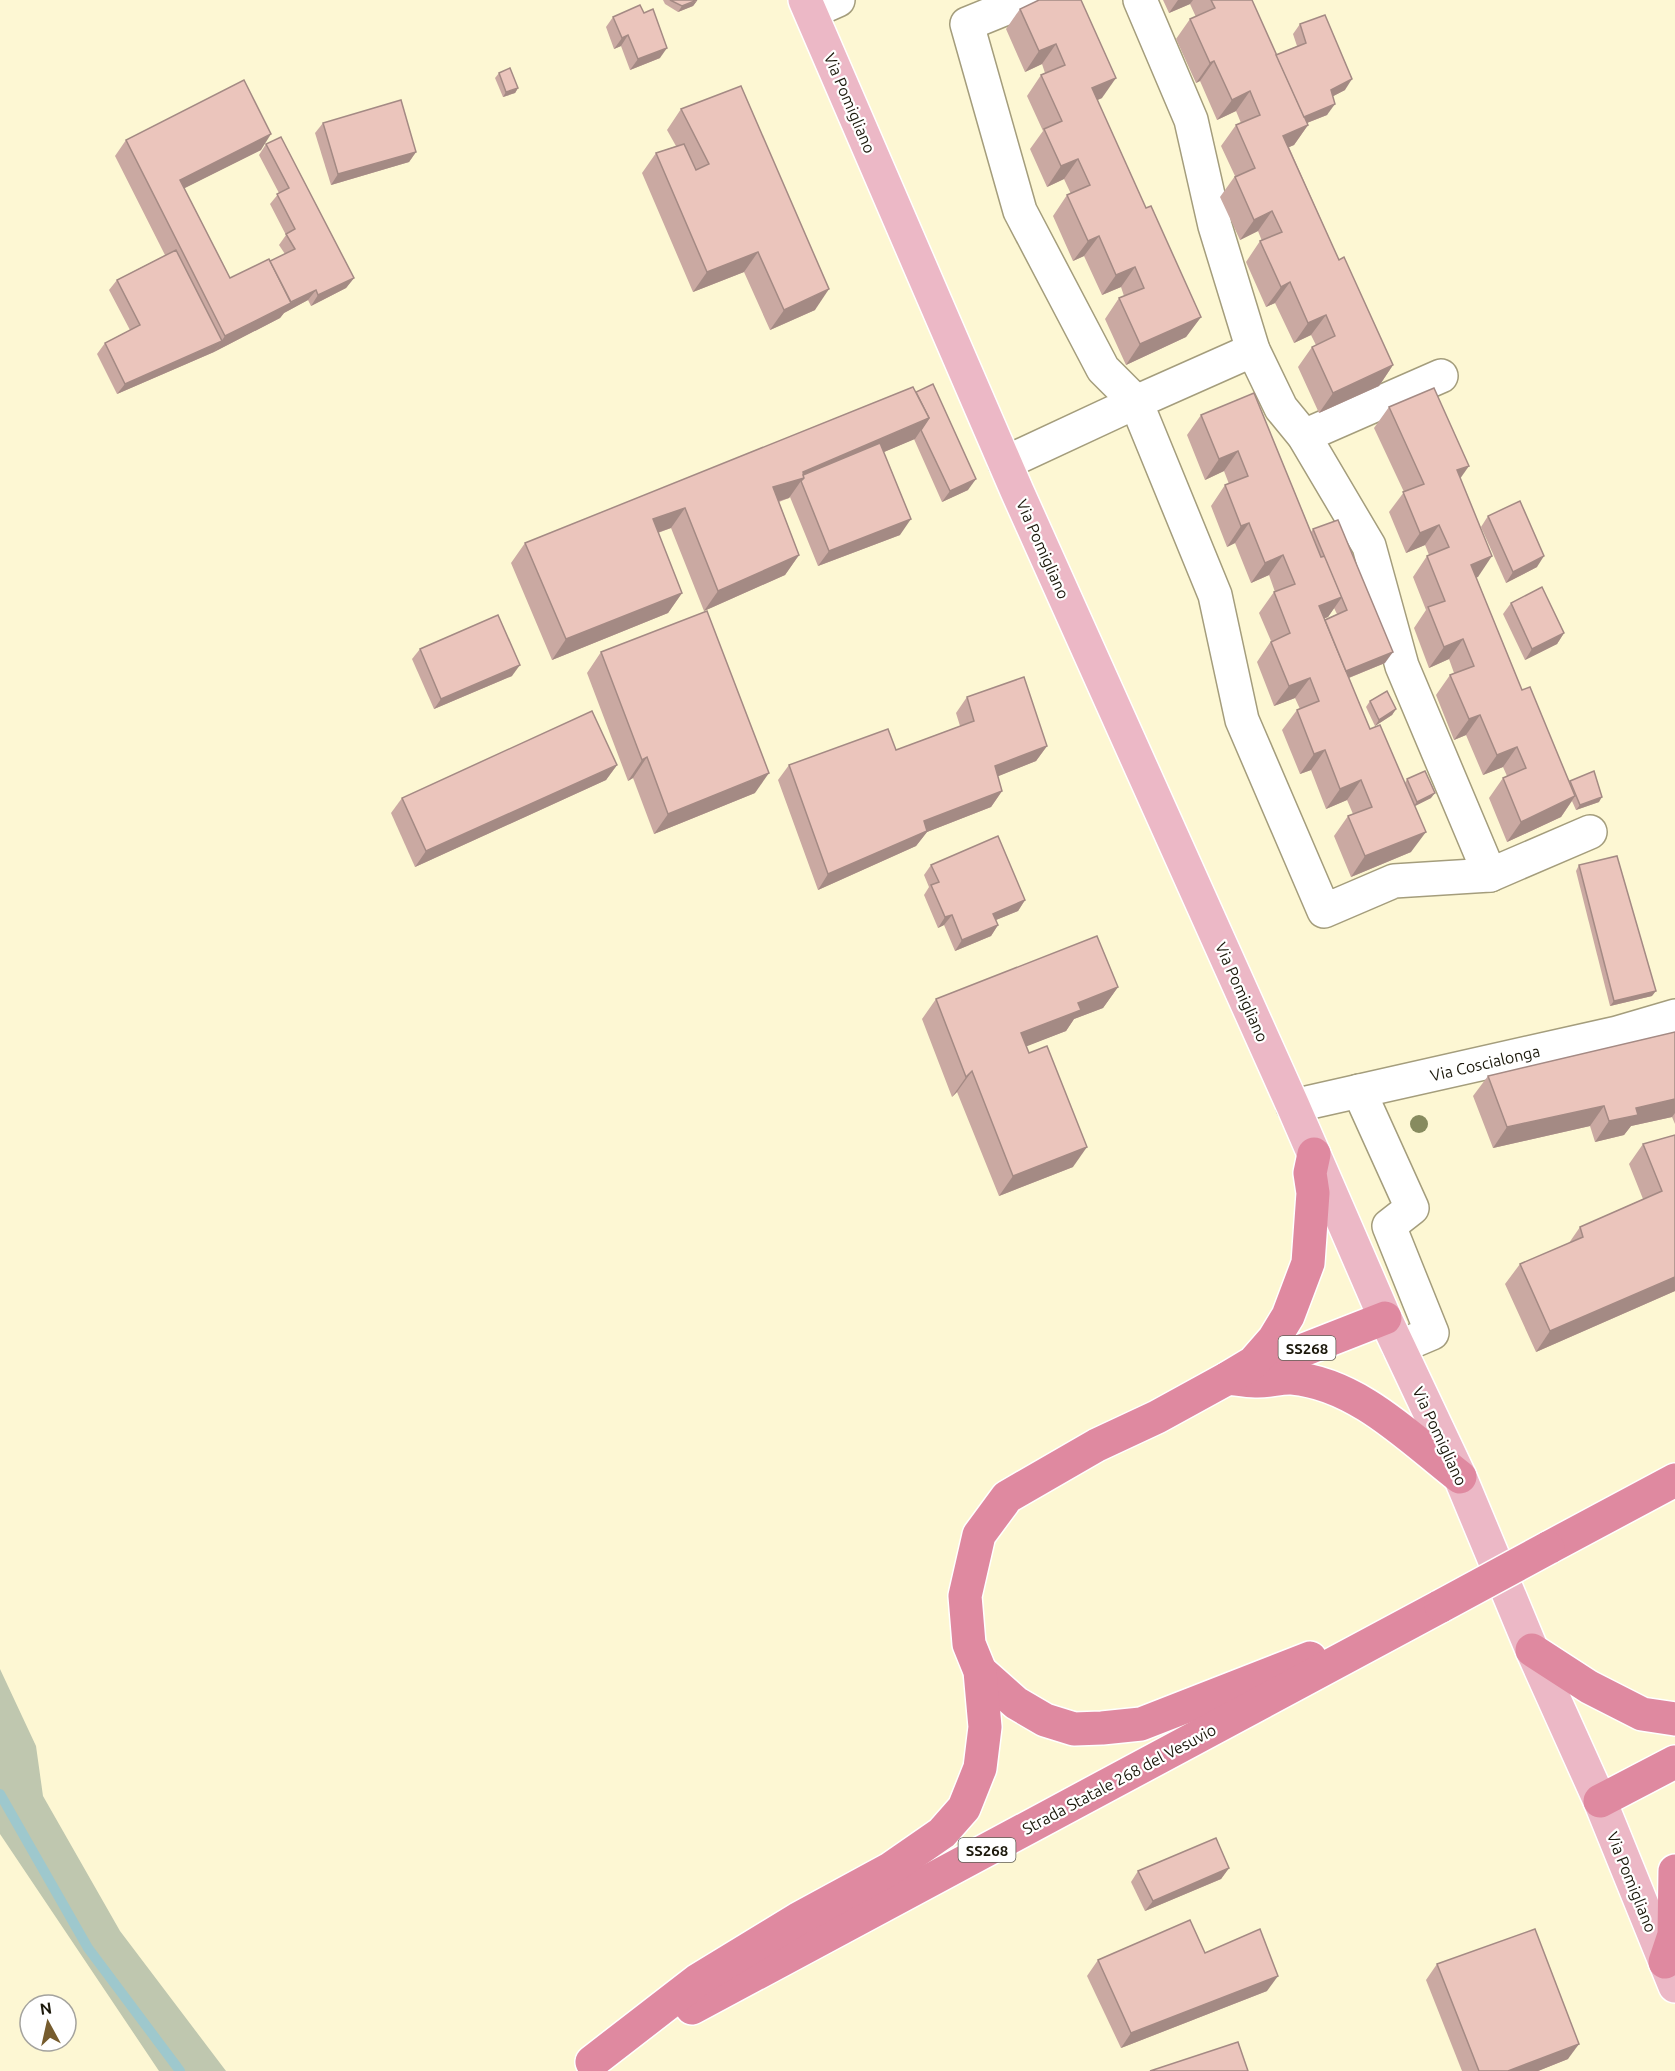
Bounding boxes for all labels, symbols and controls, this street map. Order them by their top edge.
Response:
street label: Via Pomigliano [821,50,879,156]
street label: Via Pomigliano [1013,497,1073,601]
street label: Via Pomigliano [1212,940,1272,1044]
street label: Via Coscialonga [1428,1042,1542,1084]
road number: SS268 [1278,1336,1336,1360]
street label: Via Pomigliano [1409,1384,1471,1488]
street label: Strada Statale 268 del Vesuvio [1019,1720,1219,1838]
street label: Via Pomigliano [1604,1829,1660,1935]
road number: SS268 [958,1838,1016,1862]
north arrow [18,1993,78,2053]
text: N [39,1998,53,2018]

